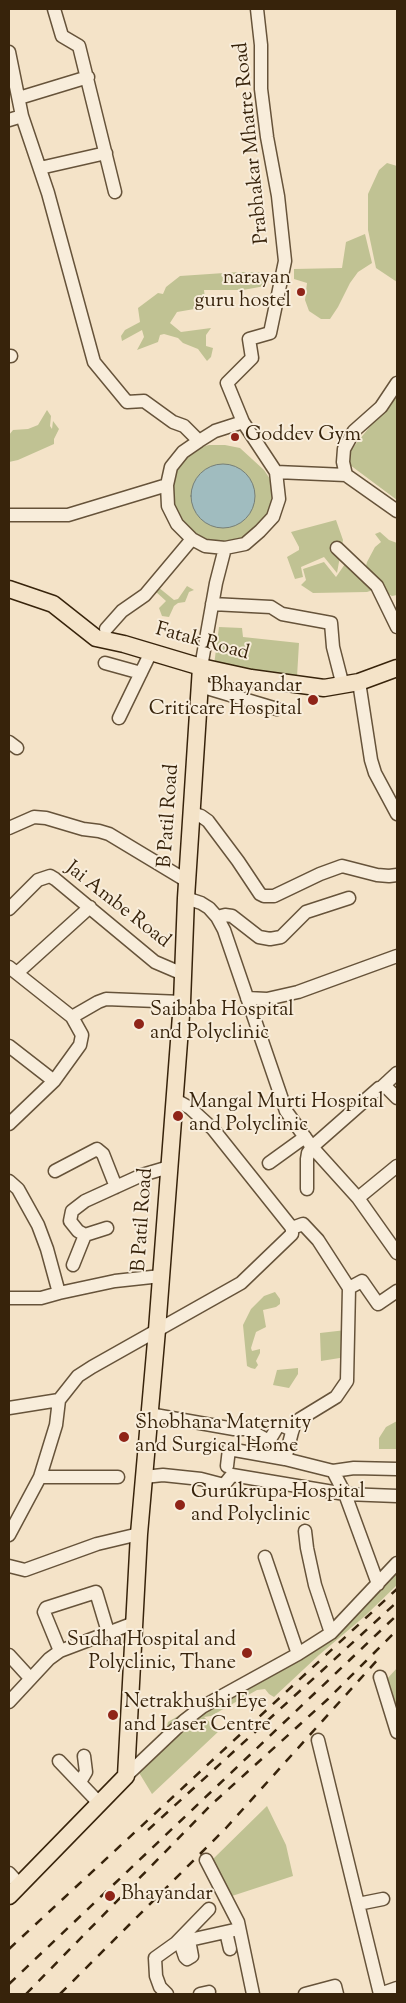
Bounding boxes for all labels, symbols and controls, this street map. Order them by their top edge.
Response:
street label: Prabhakar Mhatre Road [230,41,276,245]
place label: narayan guru hostel [194,268,291,315]
marker: narayan guru hostel [295,286,307,298]
place label: Goddev Gym [245,425,361,449]
marker: Goddev Gym [229,431,241,443]
street label: Fatak Road [153,619,251,667]
place label: Bhayandar Criticare Hospital [149,676,302,723]
marker: Bhayandar Criticare Hospital [306,693,320,707]
street label: B Patil Road [154,763,186,869]
street label: Jai Ambe Road [60,857,174,955]
place label: Saibaba Hospital and Polyclinic [150,1000,294,1047]
marker: Saibaba Hospital and Polyclinic [132,1017,146,1031]
place label: Mangal Murti Hospital and Polyclinic [189,1092,384,1139]
marker: Mangal Murti Hospital and Polyclinic [171,1109,185,1123]
street label: B Patil Road [128,1167,160,1273]
place label: Shobhana Maternity and Surgical Home [135,1413,312,1460]
marker: Shobhana Maternity and Surgical Home [117,1430,131,1444]
place label: Gurukrupa Hospital and Polyclinic [191,1482,365,1529]
marker: Gurukrupa Hospital and Polyclinic [173,1498,187,1512]
place label: Sudha Hospital and Polyclinic, Thane [67,1630,236,1677]
marker: Sudha Hospital and Polyclinic, Thane [240,1646,254,1660]
place label: Netrakhushi Eye and Laser Centre [124,1692,271,1739]
marker: Netrakhushi Eye and Laser Centre [106,1708,120,1722]
place label: Bhayandar [121,1884,213,1908]
marker: Bhayandar [103,1889,117,1903]

